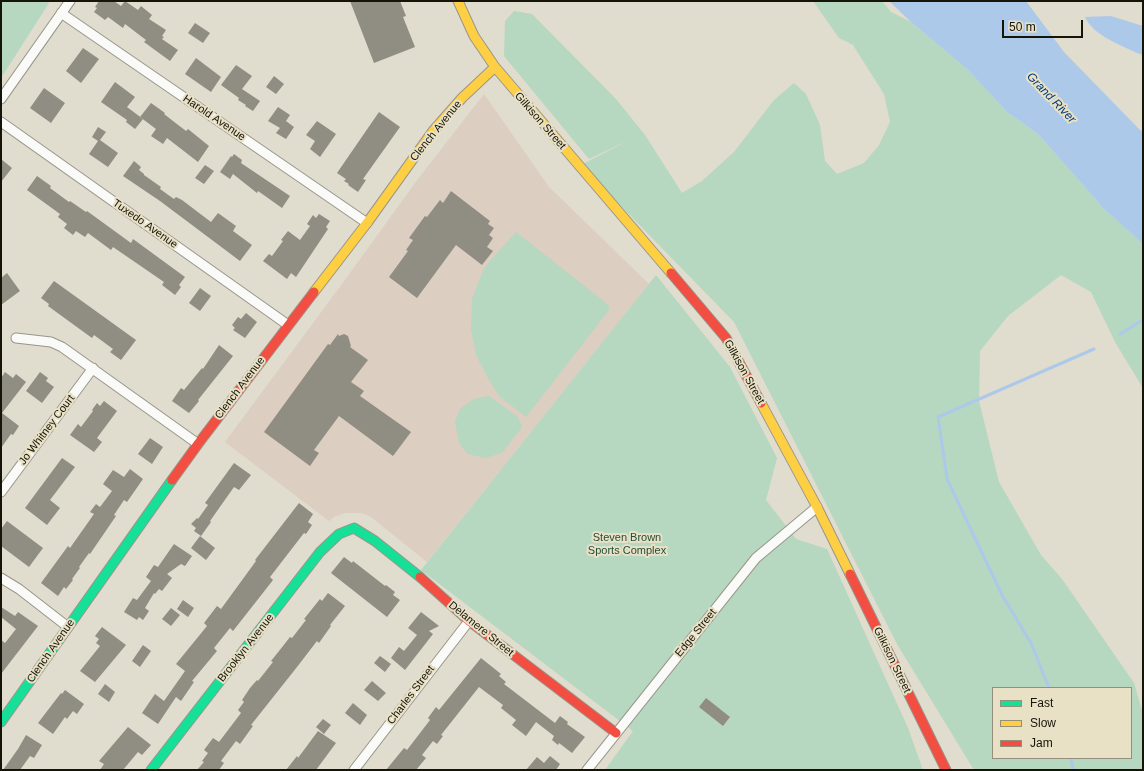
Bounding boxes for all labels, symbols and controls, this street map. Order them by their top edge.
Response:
scale bar [1004,12,1085,38]
text: 50 m [1009,20,1036,34]
water label: Grand River [1023,70,1079,126]
street label: Gilkison Street [512,90,568,152]
street label: Harold Avenue [180,92,248,144]
street label: Clench Avenue [407,98,465,164]
street label: Tuxedo Avenue [110,197,180,251]
street label: Gilkison Street [721,338,767,406]
street label: Clench Avenue [212,354,268,422]
street label: Jo Whitney Court [16,392,78,468]
park label: Steven Brown Sports Complex [588,531,666,557]
street label: Delamere Street [446,599,516,659]
street label: Edge Street [673,606,719,660]
street label: Brooklyn Avenue [215,611,277,685]
street label: Clench Avenue [24,617,78,685]
street label: Gilkison Street [870,625,914,695]
street label: Charles Street [385,663,437,727]
legend [992,687,1132,759]
text: Fast [1030,696,1053,710]
text: Slow [1030,716,1056,730]
text: Jam [1030,736,1053,750]

